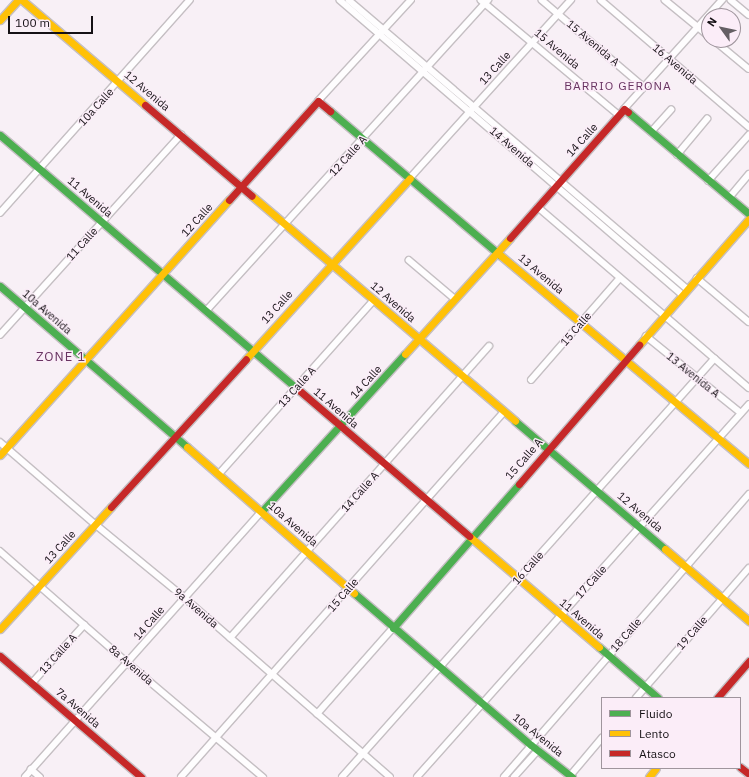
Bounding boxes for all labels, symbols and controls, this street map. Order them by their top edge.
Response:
scale bar [10,8,95,34]
north arrow [701,8,741,48]
text: 100 m [15,15,50,30]
text: N [704,15,720,29]
street label: 15 Avenida A [564,17,622,69]
street label: 15 Avenida [532,26,582,72]
street label: 16 Avenida [650,41,700,87]
street label: 13 Calle [477,49,513,87]
street label: 12 Avenida [122,68,172,114]
district label: BARRIO GERONA [564,79,672,93]
street label: 10a Calle [76,85,116,129]
street label: 14 Calle [564,121,600,159]
street label: 14 Avenida [487,124,537,170]
street label: 12 Calle A [326,133,370,179]
street label: 11 Avenida [65,174,115,220]
street label: 12 Calle [179,201,215,239]
street label: 11 Calle [64,225,100,263]
street label: 13 Avenida [516,251,566,297]
street label: 12 Avenida [368,279,418,325]
street label: 10a Avenida [20,287,74,337]
street label: 13 Calle [259,288,295,326]
street label: 15 Calle [558,309,594,349]
district label: ZONE 1 [36,349,86,365]
street label: 13 Avenida A [664,349,722,401]
street label: 14 Calle [348,363,384,401]
street label: 13 Calle A [275,364,319,410]
street label: 11 Avenida [311,385,361,431]
street label: 15 Calle A [503,436,545,482]
street label: 14 Calle A [338,469,382,515]
street label: 12 Avenida [615,489,665,535]
street label: 10a Avenida [266,499,320,549]
street label: 13 Calle [42,528,78,566]
street label: 16 Calle [510,549,546,587]
street label: 17 Calle [573,563,609,601]
street label: 15 Calle [325,575,361,615]
street label: 9a Avenida [171,585,221,631]
street label: 11 Avenida [557,596,607,642]
street label: 14 Calle [131,603,167,643]
street label: 19 Calle [674,613,710,653]
street label: 18 Calle [608,615,644,655]
street label: 13 Calle A [36,631,80,677]
street label: 8a Avenida [106,642,156,688]
street label: 7a Avenida [53,685,103,731]
legend [601,697,741,769]
text: Fluido [639,706,672,721]
street label: 10a Avenida [510,711,566,759]
text: Lento [639,726,669,741]
text: Atasco [639,746,676,761]

